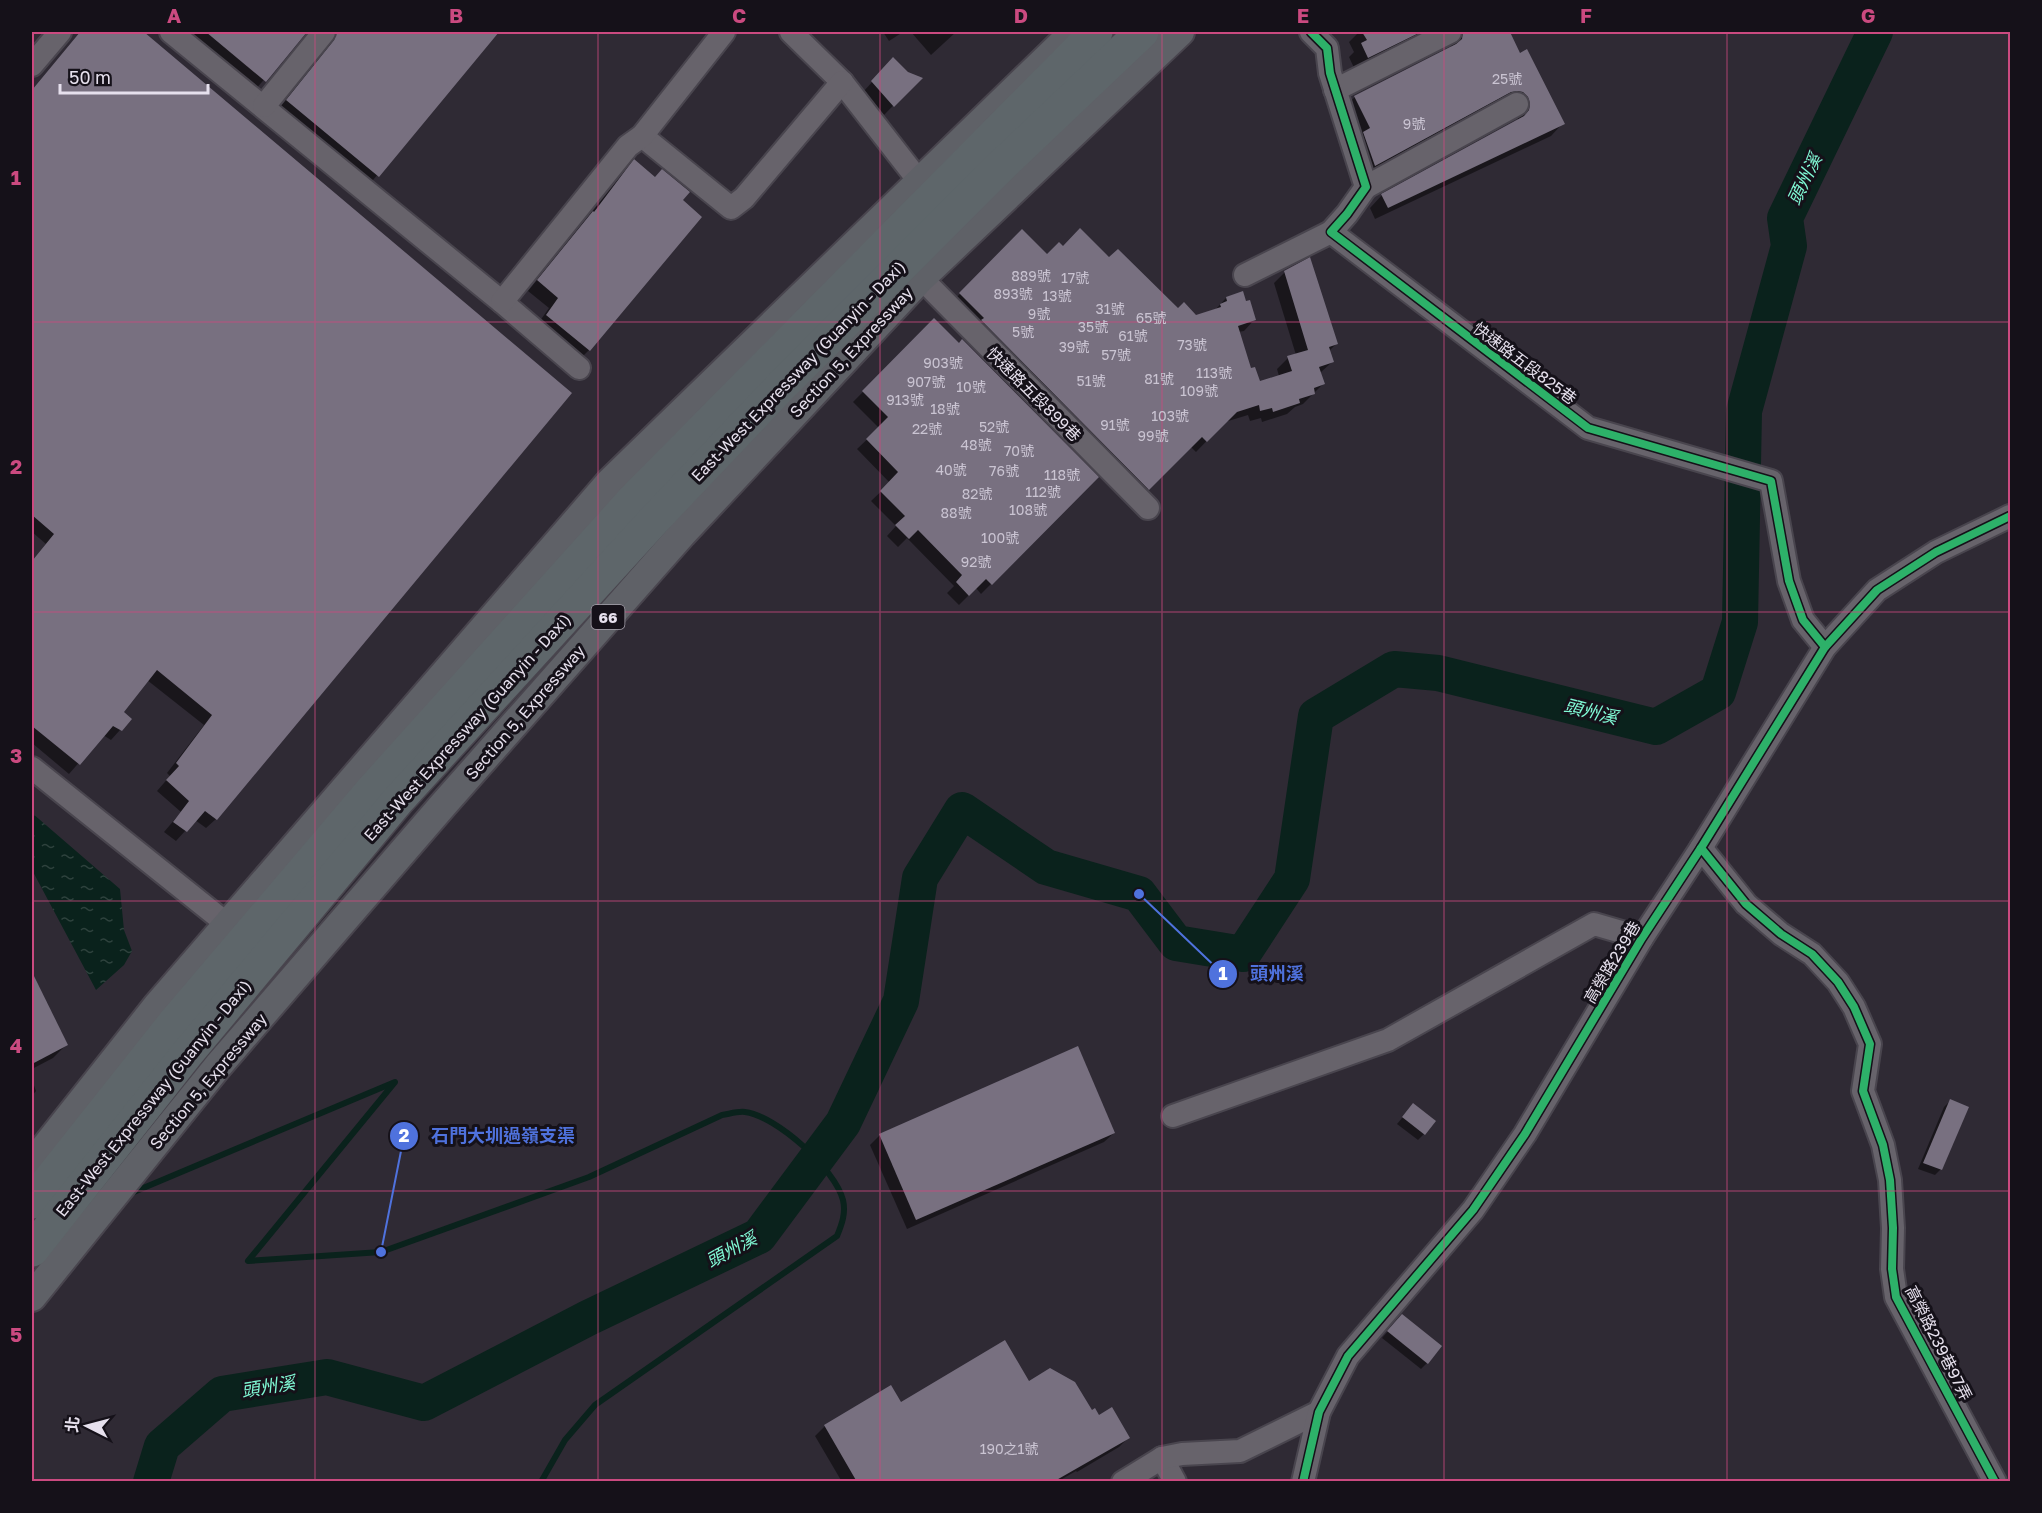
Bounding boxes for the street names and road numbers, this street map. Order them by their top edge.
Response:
street label: East-West Expressway (Guanyin - Daxi) [687,256,909,486]
street label: Section 5, Expressway [785,282,917,422]
street label: 快速路五段825巷 [1469,318,1581,408]
street label: 快速路五段899巷 [983,343,1085,445]
road number: 66 [592,605,624,629]
street label: East-West Expressway (Guanyin - Daxi) [359,609,575,845]
street label: Section 5, Expressway [461,641,589,783]
street label: 高榮路239巷 [1580,917,1644,1007]
street label: East-West Expressway (Guanyin - Daxi) [51,975,255,1221]
street label: Section 5, Expressway [145,1009,271,1153]
street label: 高榮路239巷97弄 [1901,1282,1977,1404]

